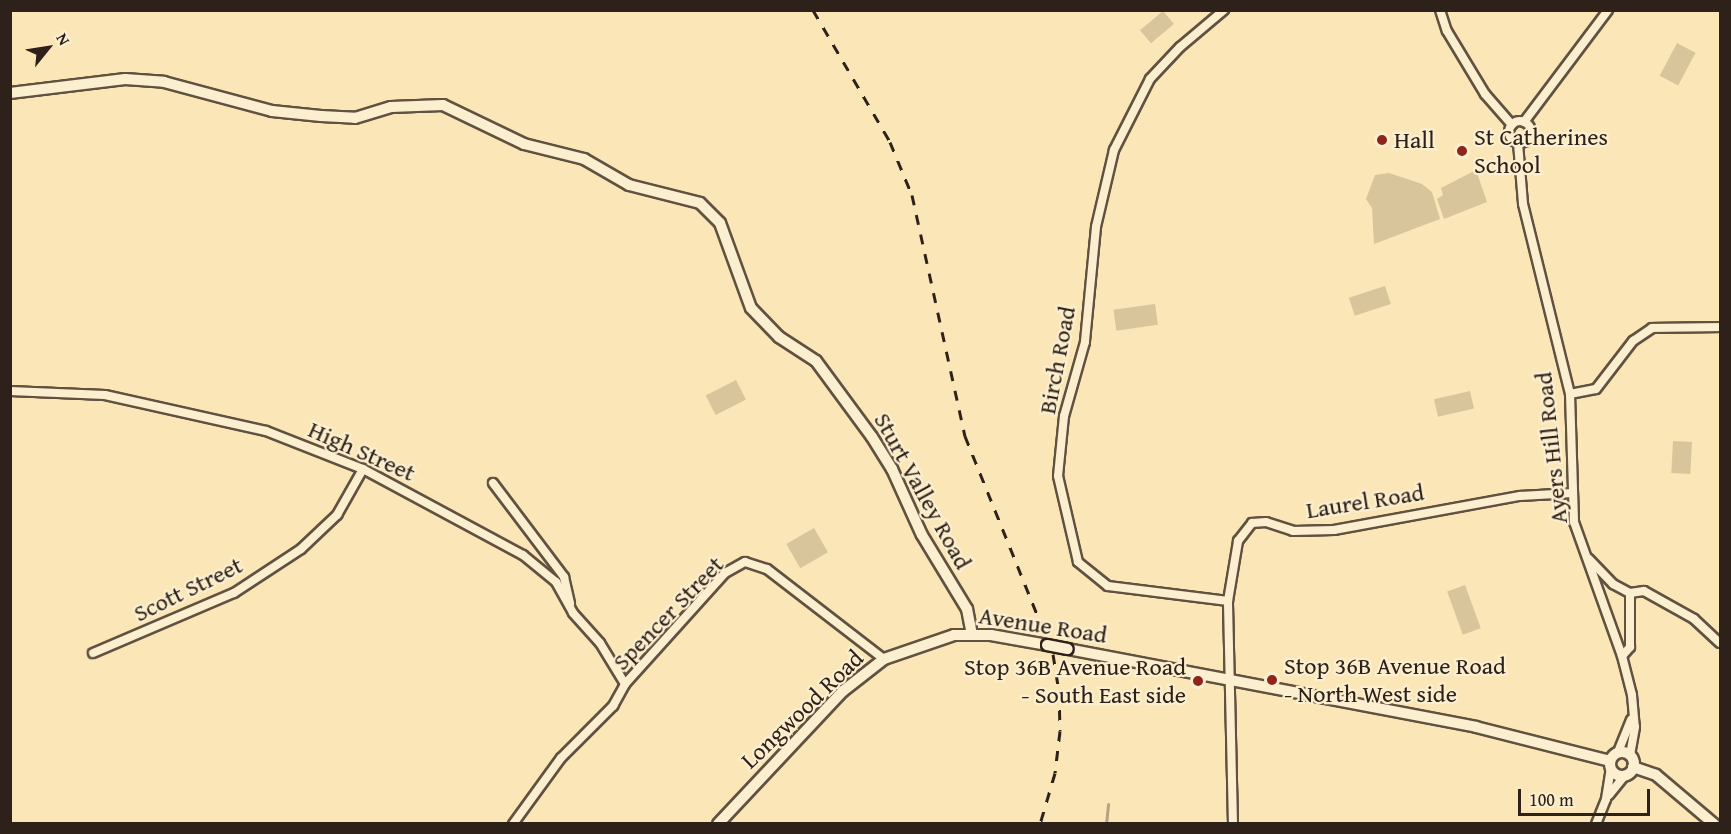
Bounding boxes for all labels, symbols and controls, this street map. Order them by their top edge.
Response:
north arrow [18,18,78,78]
text: N [51,28,77,50]
place label: St Catherines School [1474,123,1608,179]
place label: Hall [1394,126,1435,154]
marker: Hall [1375,133,1389,147]
marker: St Catherines School [1455,144,1469,158]
street label: Birch Road [1032,304,1082,416]
street label: Ayers Hill Road [1529,371,1573,525]
street label: Sturt Valley Road [868,408,978,574]
street label: High Street [304,415,420,487]
street label: Laurel Road [1304,477,1426,525]
street label: Scott Street [129,550,247,628]
street label: Spencer Street [607,550,729,676]
street label: Avenue Road [977,601,1109,649]
street label: Longwood Road [735,643,869,775]
place label: Stop 36B Avenue Road - North West side [1284,652,1506,708]
place label: Stop 36B Avenue Road - South East side [964,653,1186,709]
marker: Stop 36B Avenue Road - North West side [1265,673,1279,687]
marker: Stop 36B Avenue Road - South East side [1191,674,1205,688]
scale bar [1521,777,1653,815]
text: 100 m [1529,786,1574,813]

